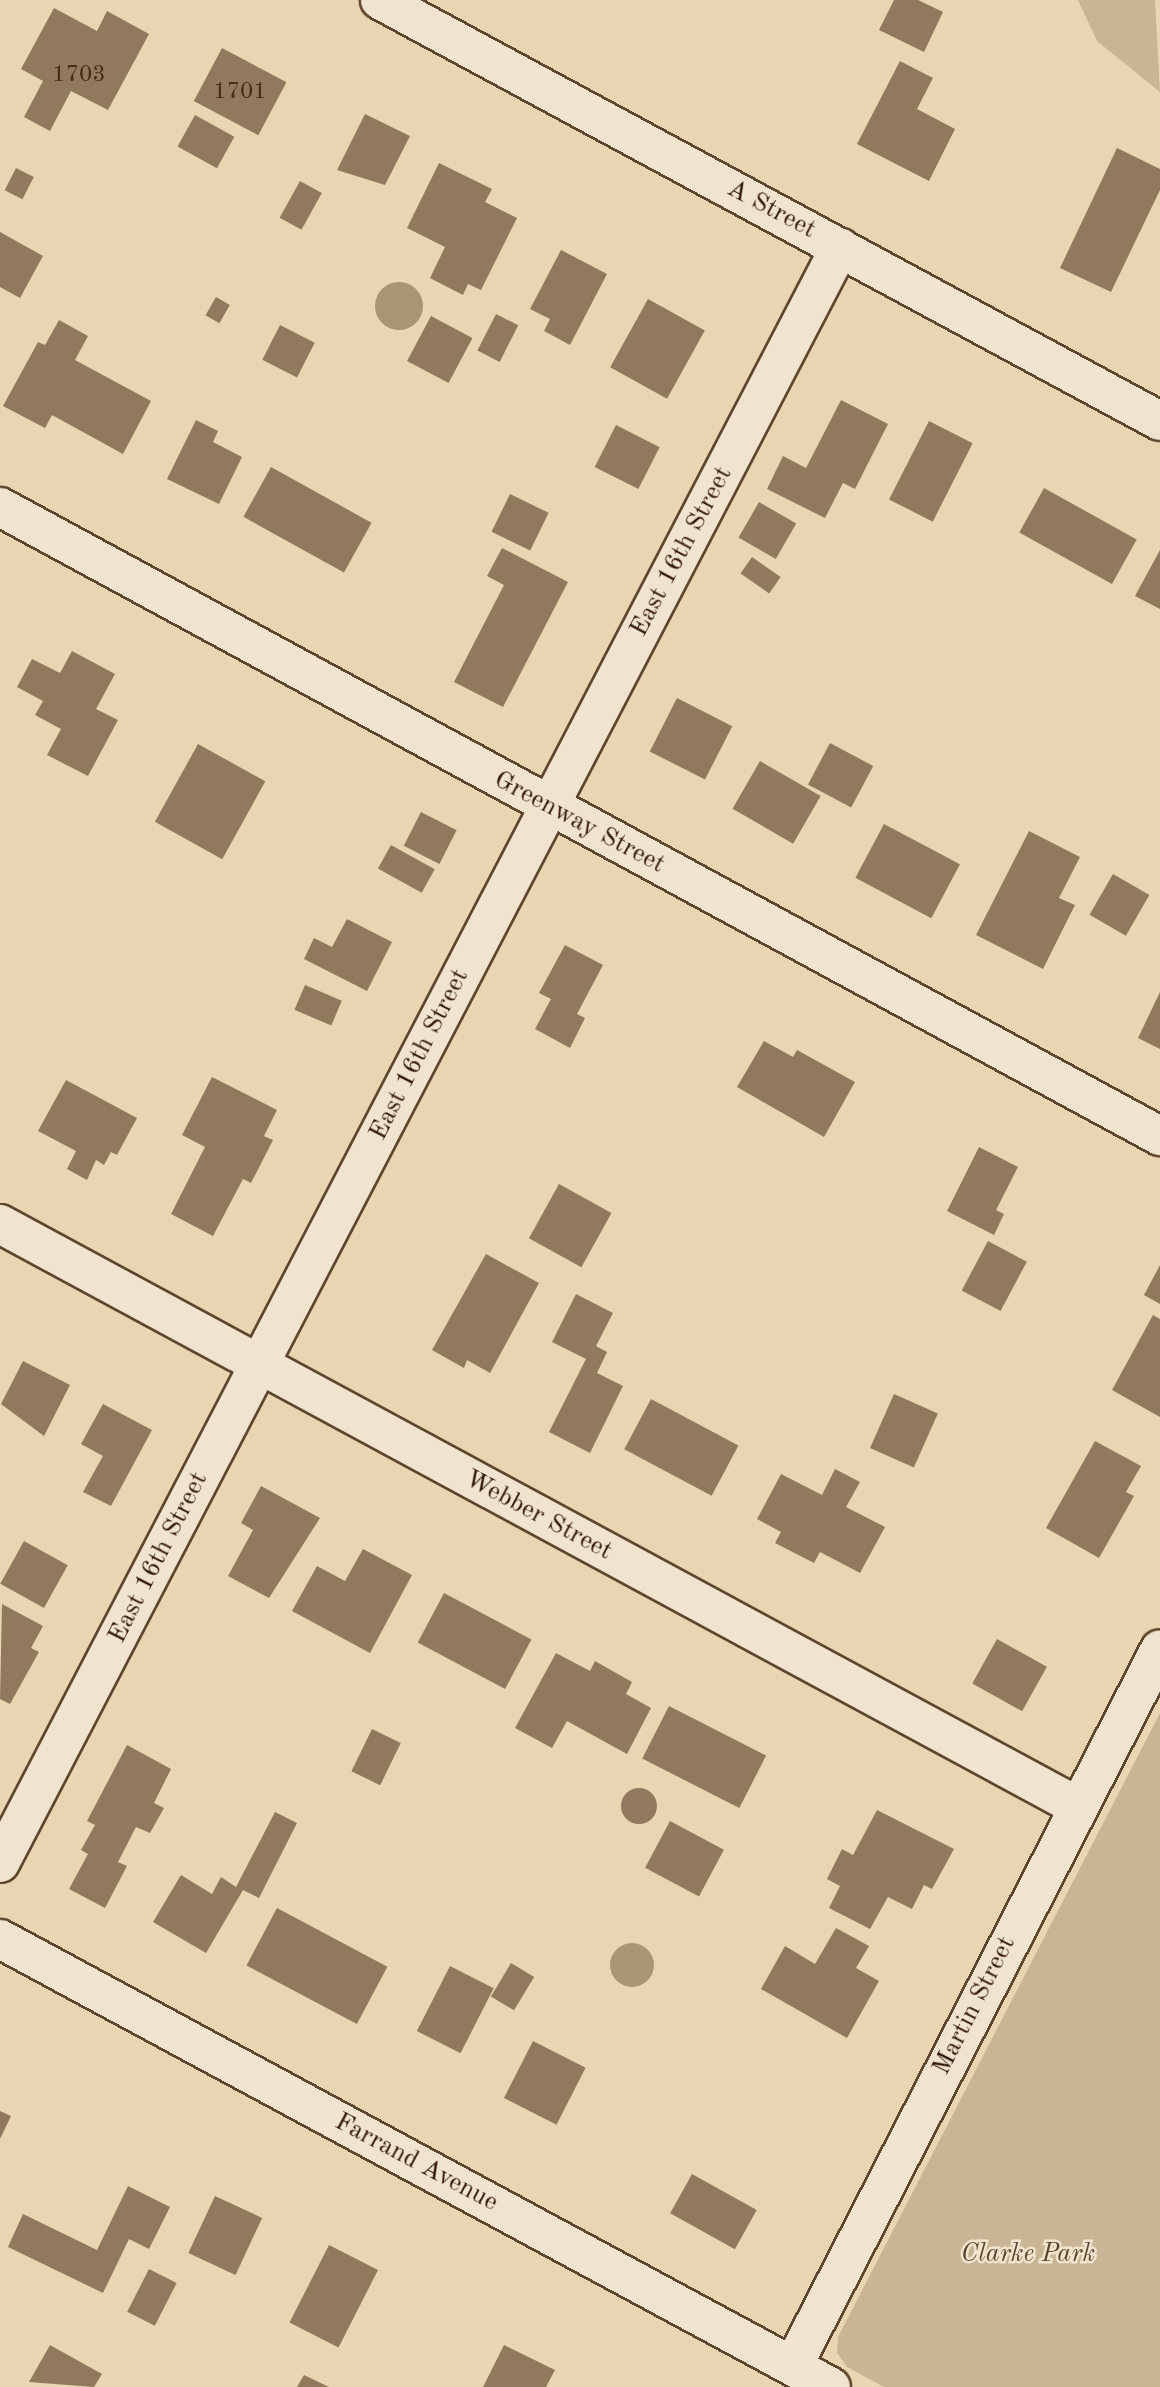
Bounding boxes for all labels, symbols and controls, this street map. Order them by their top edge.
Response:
house number: 1703 [52,61,106,89]
house number: 1701 [213,78,267,106]
street label: A Street [721,174,821,246]
street label: East 16th Street [624,462,740,642]
street label: Greenway Street [488,765,670,881]
street label: East 16th Street [363,964,477,1146]
street label: Webber Street [459,1464,617,1568]
street label: East 16th Street [102,1467,216,1649]
street label: Martin Street [927,1931,1023,2081]
street label: Farrand Avenue [329,2107,503,2219]
park label: Clarke Park [961,2239,1095,2271]

